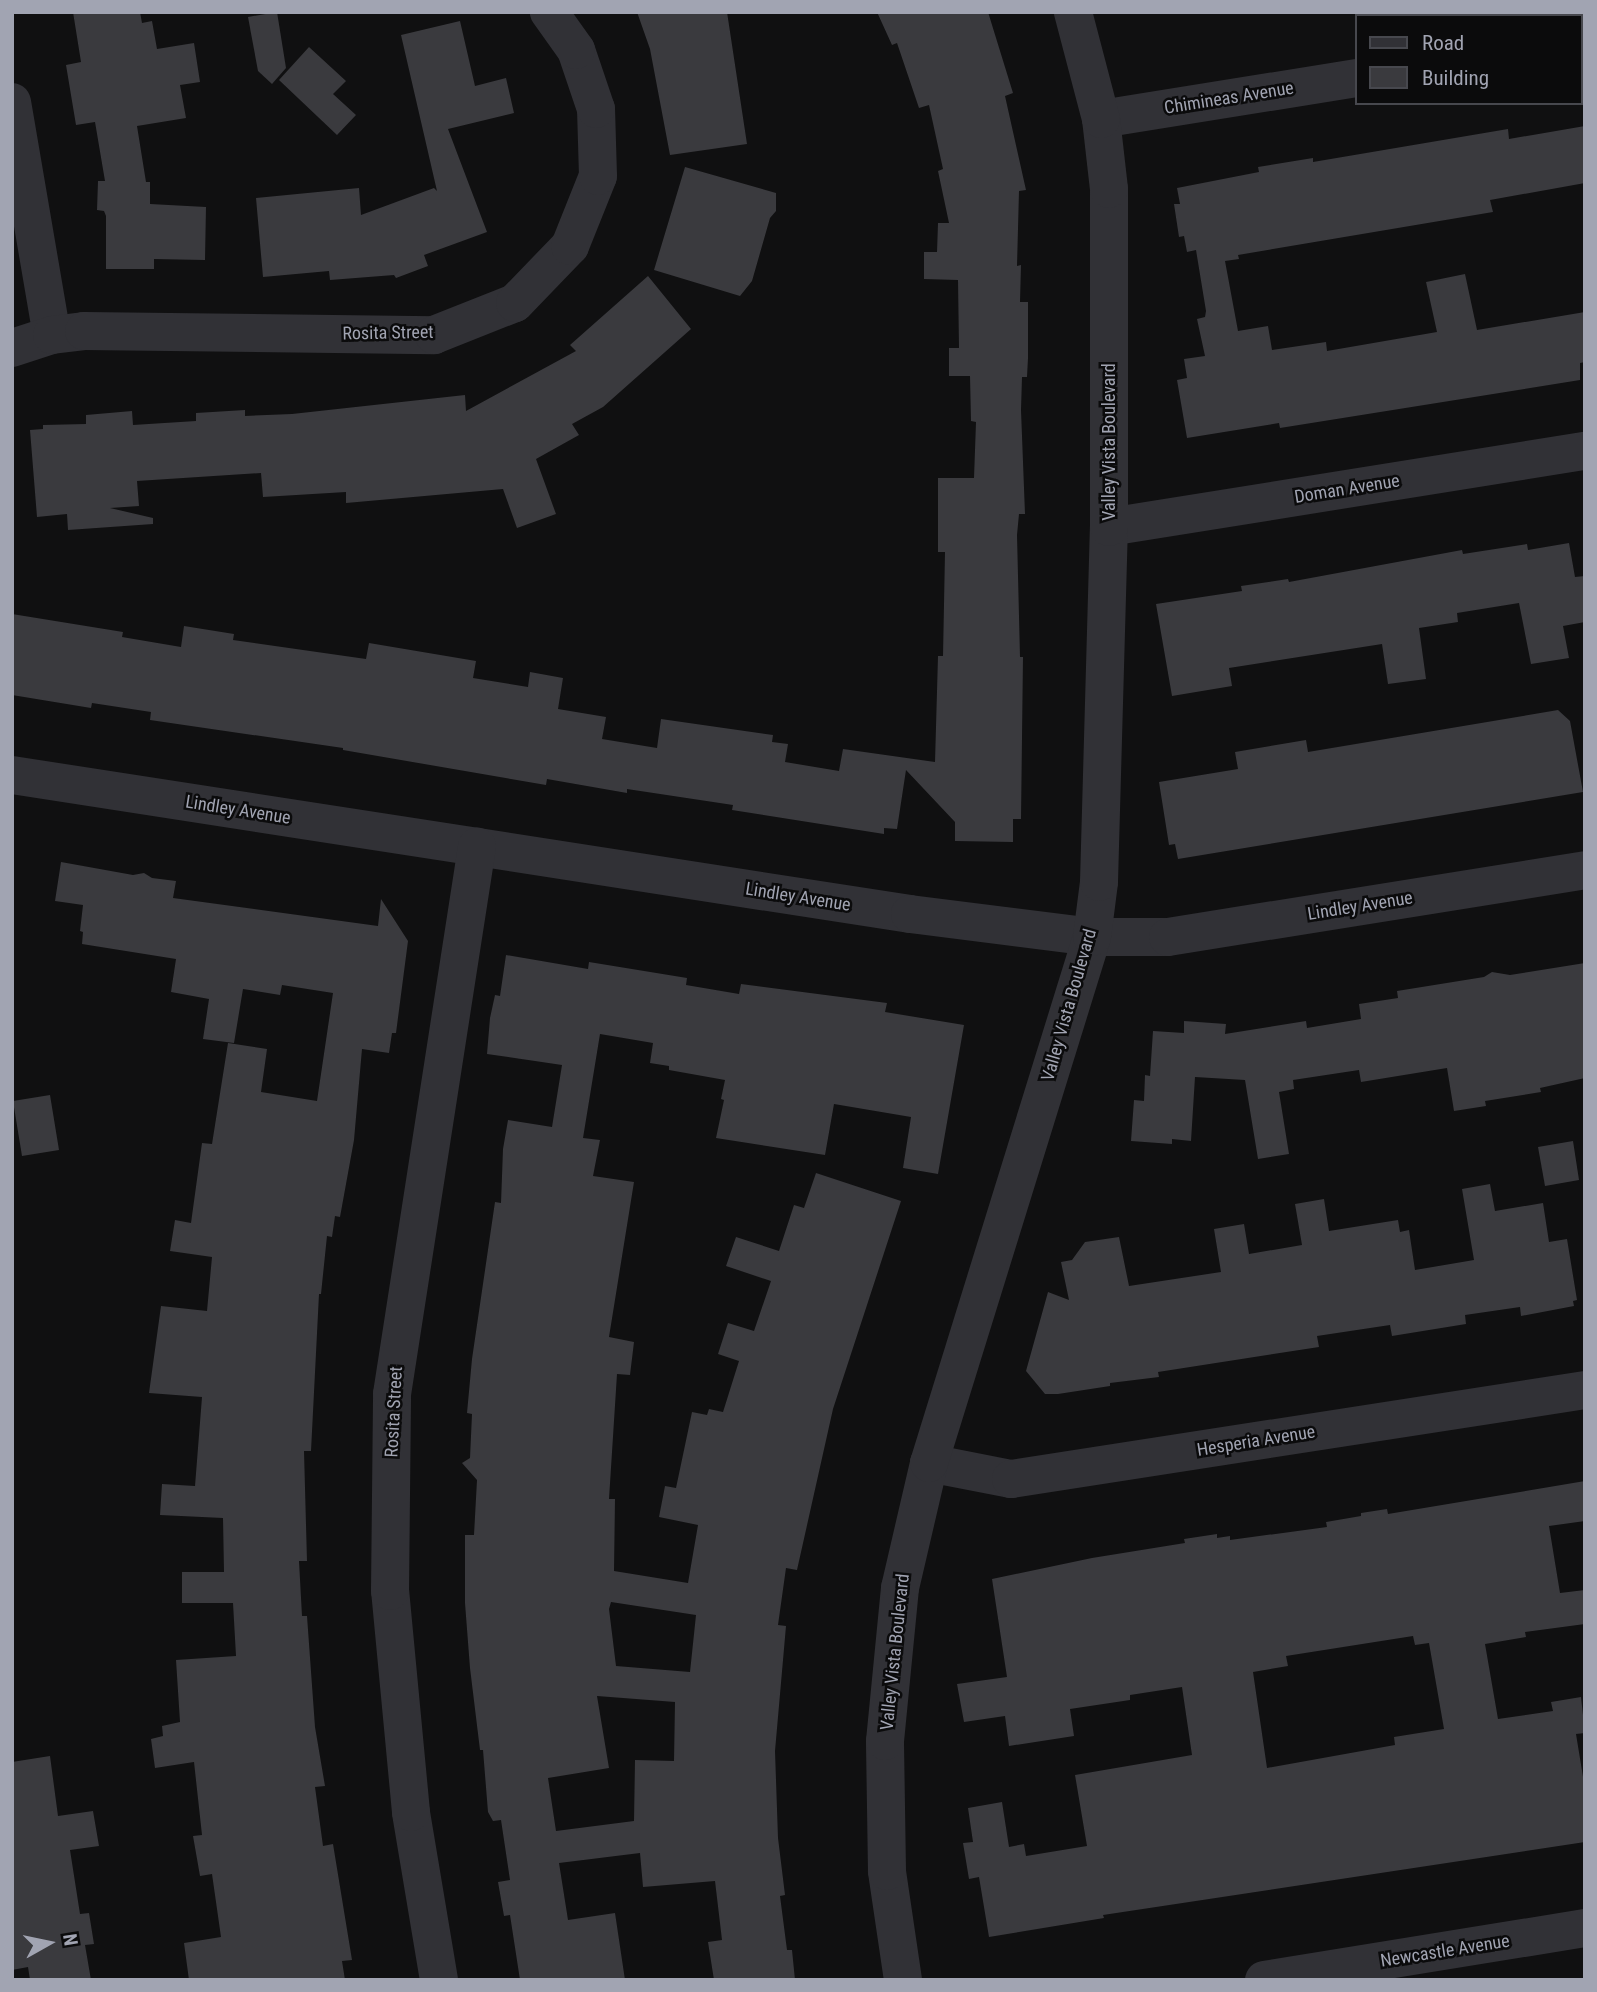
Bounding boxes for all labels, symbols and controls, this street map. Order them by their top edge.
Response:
legend [1356,14,1583,105]
text: Road [1422,31,1464,55]
text: Building [1422,66,1489,90]
street label: Chimineas Avenue [1163,77,1295,119]
street label: Rosita Street [342,321,434,345]
street label: Valley Vista Boulevard [1098,363,1120,521]
street label: Doman Avenue [1293,470,1401,508]
street label: Lindley Avenue [184,791,292,829]
street label: Lindley Avenue [744,878,852,916]
street label: Lindley Avenue [1306,887,1414,925]
street label: Valley Vista Boulevard [1037,926,1101,1084]
street label: Rosita Street [381,1366,407,1458]
street label: Hesperia Avenue [1195,1421,1317,1461]
street label: Valley Vista Boulevard [876,1573,914,1731]
north arrow [14,1908,84,1978]
street label: Newcastle Avenue [1379,1930,1511,1972]
text: N [58,1932,83,1947]

